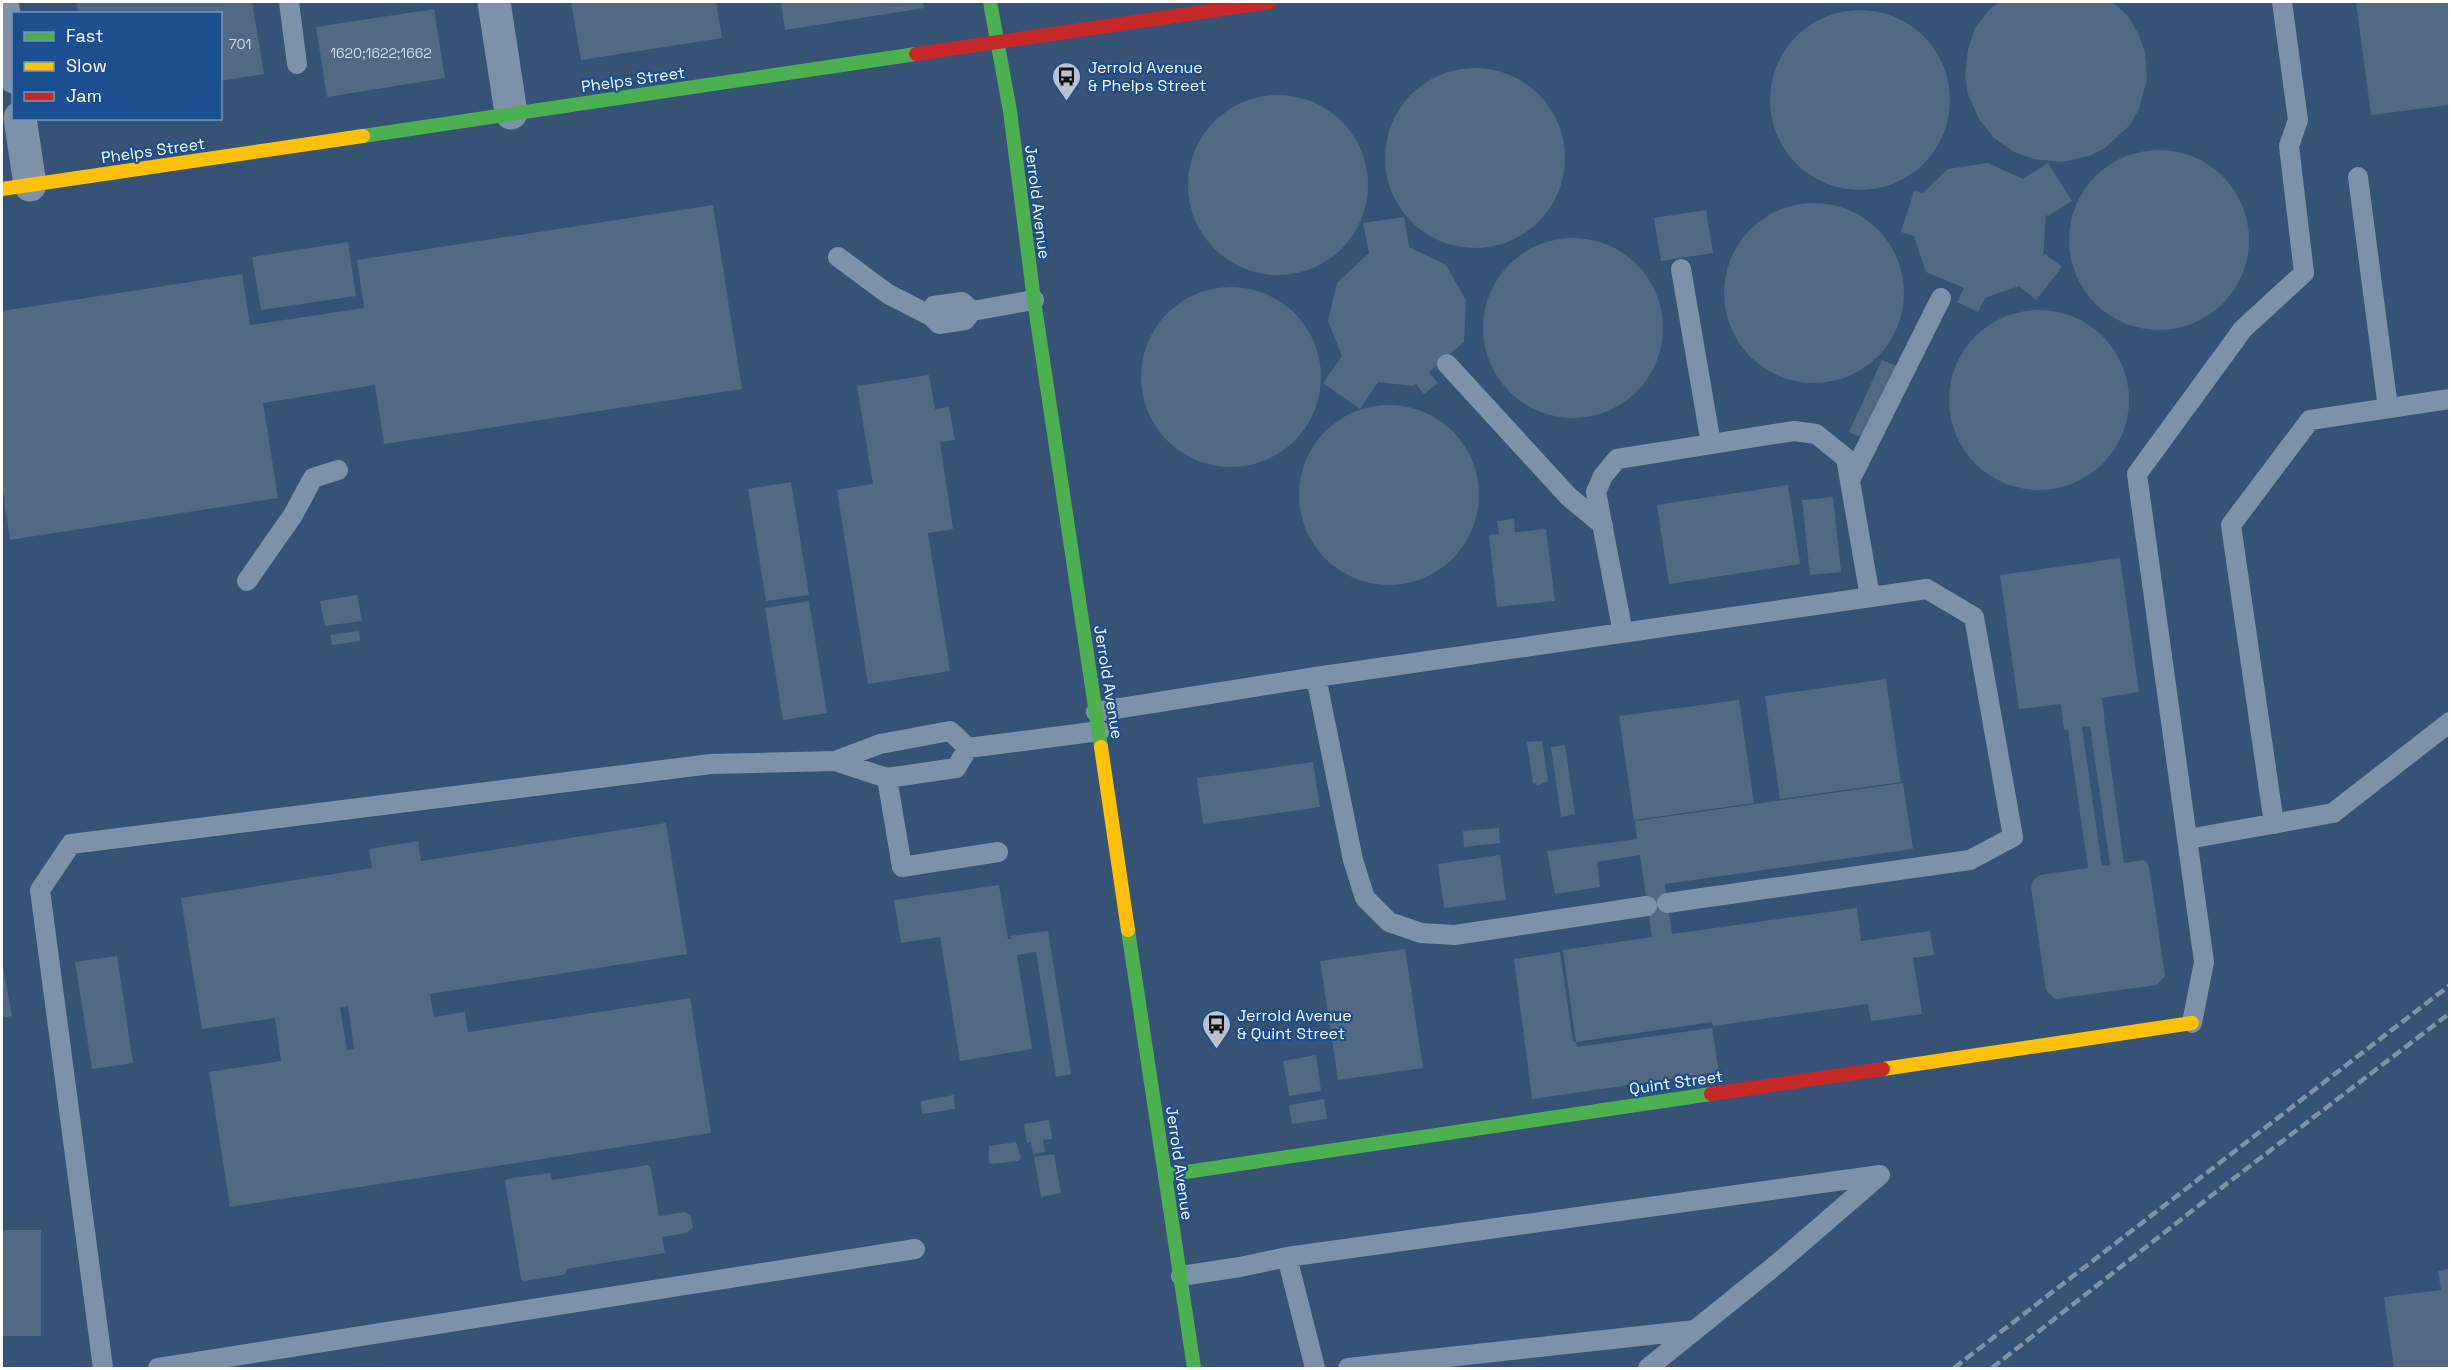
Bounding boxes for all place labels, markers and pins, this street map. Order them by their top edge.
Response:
place label: Jerrold Avenue & Phelps Street [1088,57,1206,96]
bus stop icon: Jerrold Avenue & Phelps Street [1051,60,1083,102]
place label: Jerrold Avenue & Quint Street [1237,1005,1352,1044]
bus stop icon: Jerrold Avenue & Quint Street [1200,1008,1232,1050]

